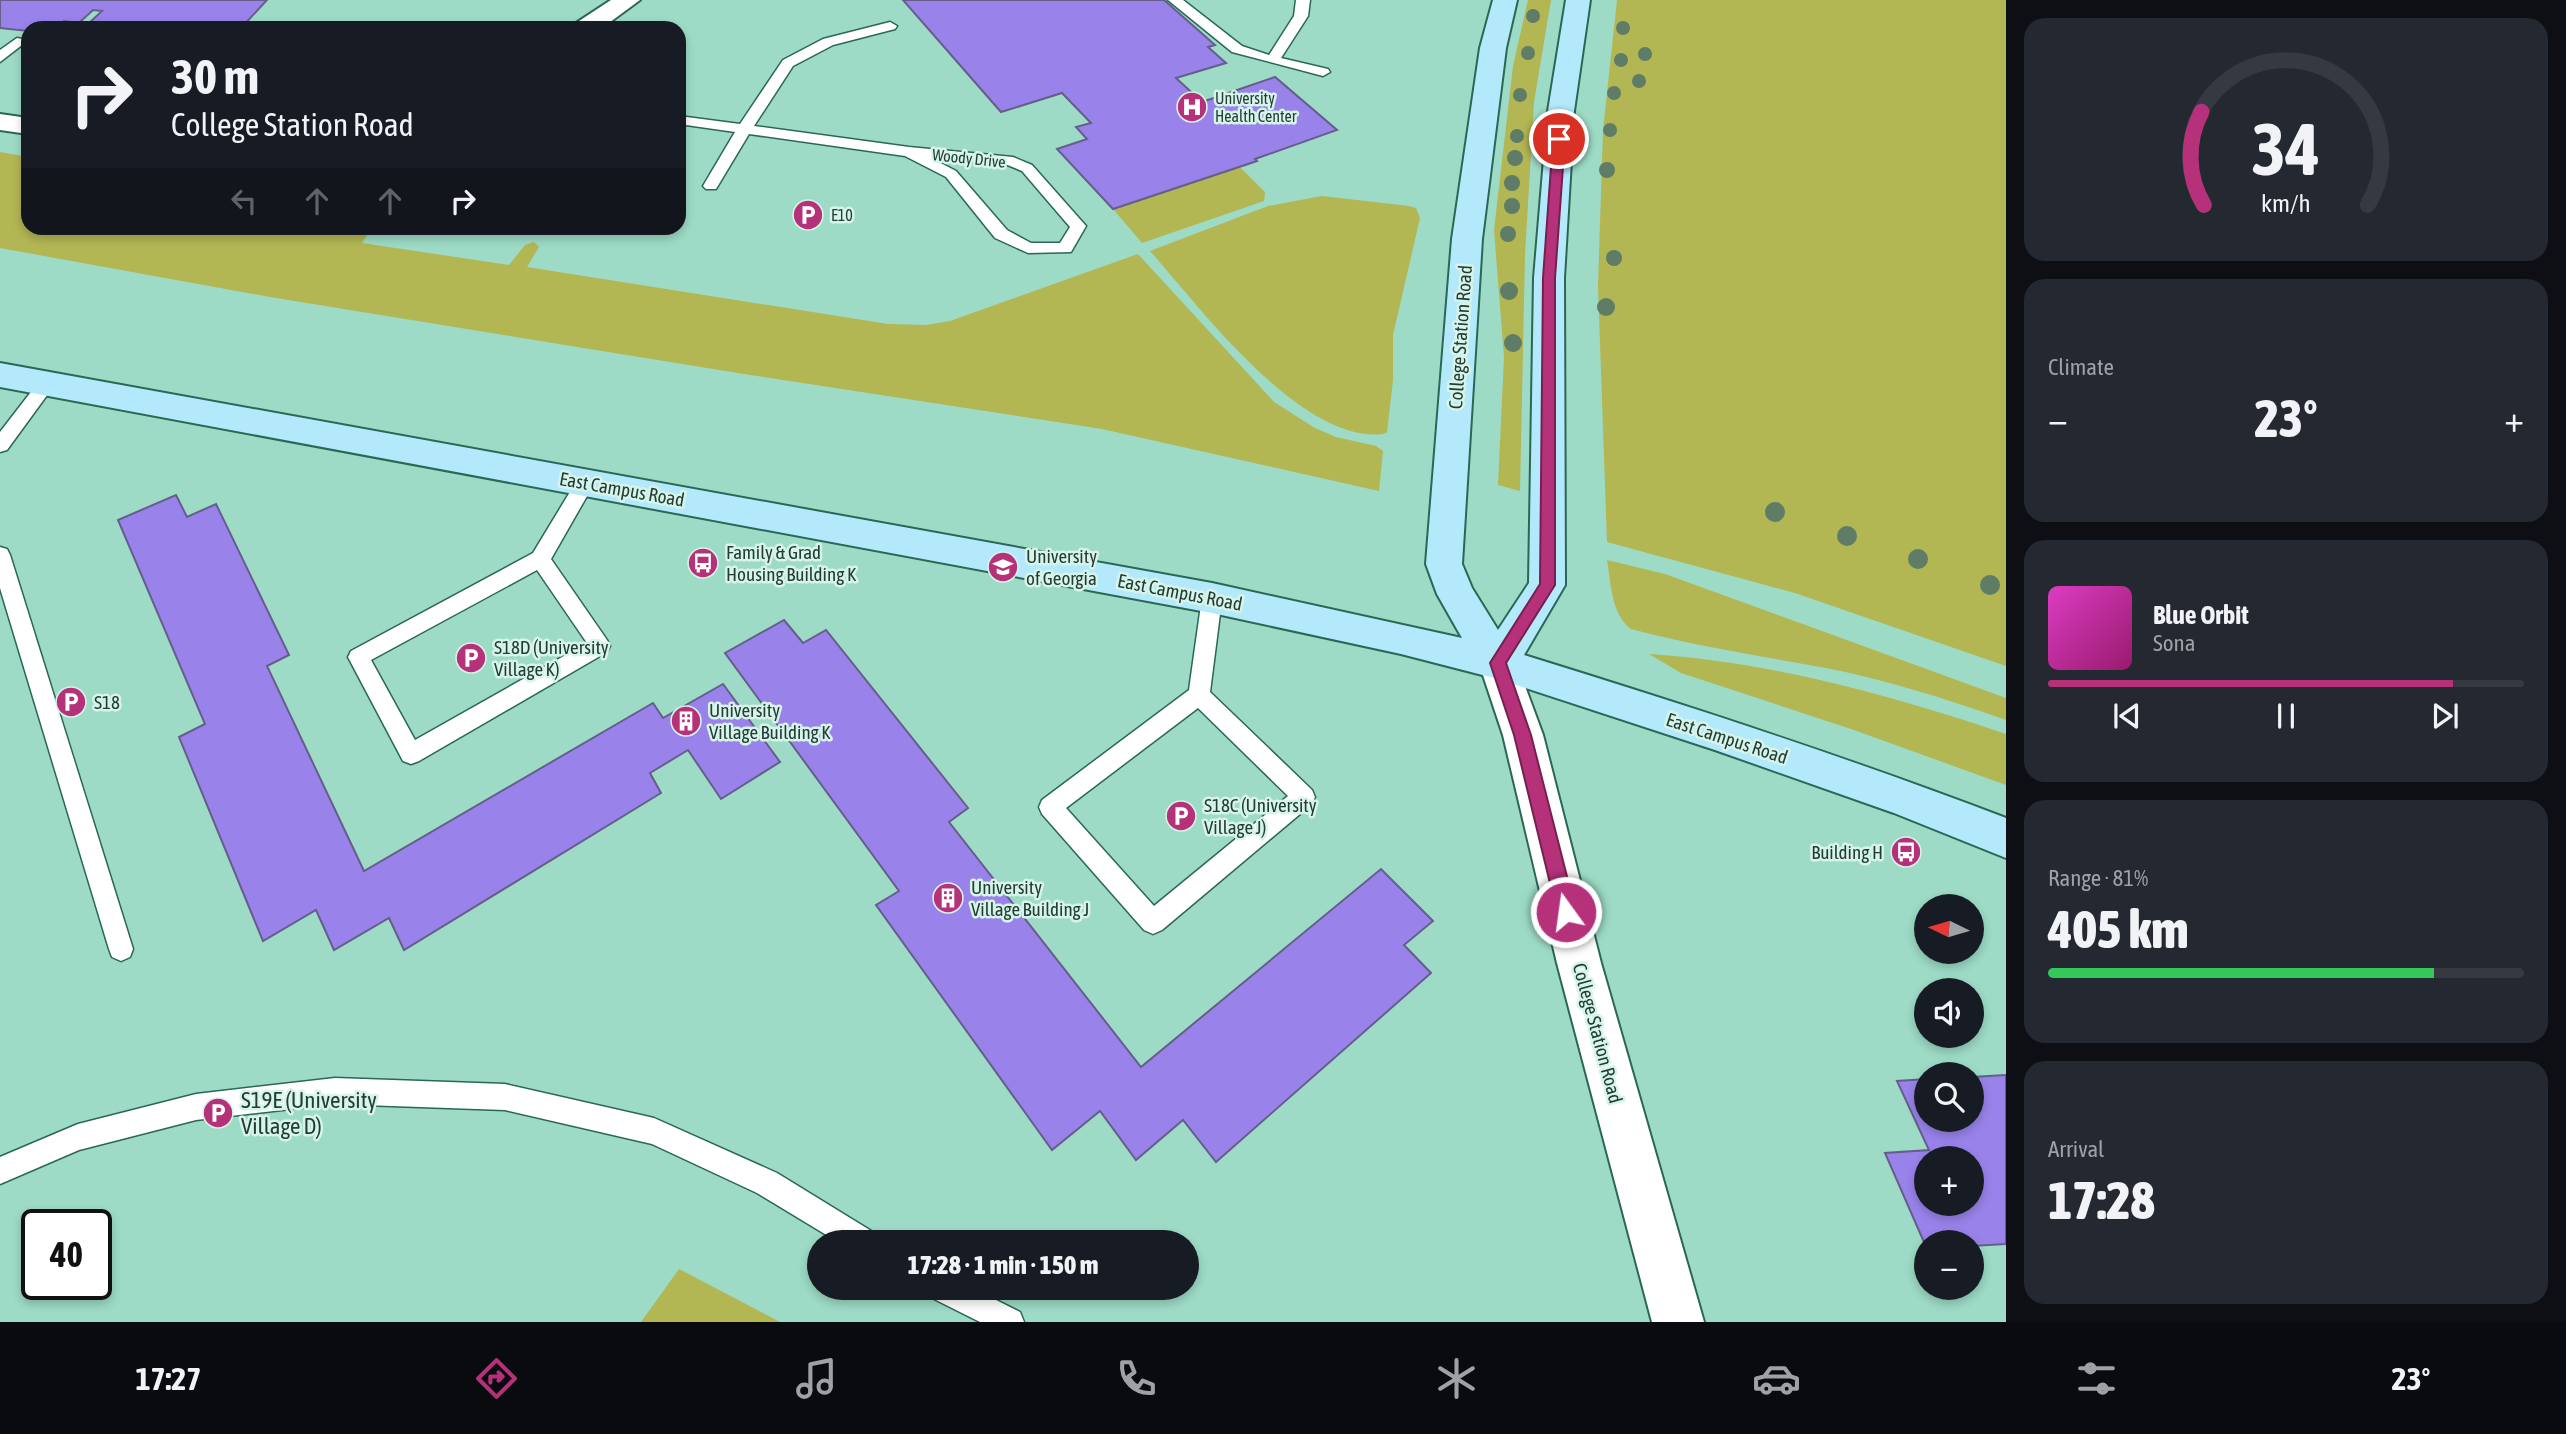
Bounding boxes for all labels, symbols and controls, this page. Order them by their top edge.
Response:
text: 30 m [171,48,259,104]
icon: right [56,49,147,140]
place label: University Health Center [1215,89,1297,125]
hospital icon: University Health Center [1175,90,1209,124]
text: College Station Road [171,106,414,143]
text: 34 [2252,108,2320,191]
pin [1529,109,1589,169]
icon: arrive [1540,120,1578,158]
street label: Woody Drive [931,145,1007,172]
icon: left [225,182,263,220]
icon: ahead [298,182,336,220]
icon: ahead [371,182,409,220]
icon: right [444,182,482,220]
text: km/h [2261,189,2311,217]
parking icon: E10 [791,198,825,232]
place label: E10 [831,206,853,224]
street label: College Station Road [1444,264,1476,410]
text: Climate [2048,354,2114,380]
text: 23° [2254,388,2318,448]
text: − [2048,397,2068,440]
text: + [2504,397,2524,440]
street label: East Campus Road [558,467,686,511]
place label: Family & Grad Housing Building K [726,541,857,585]
place label: University of Georgia [1026,545,1097,589]
bus stop icon: Family & Grad Housing Building K [686,546,720,580]
school or university icon: University of Georgia [986,550,1020,584]
street label: East Campus Road [1116,569,1244,615]
text: Blue Orbit [2153,600,2249,630]
text: Sona [2153,630,2195,656]
place label: S18D (University Village K) [494,636,609,680]
parking icon: S18D (University Village K) [454,641,488,675]
parking icon: S18 [54,685,88,719]
place label: S18 [94,691,120,713]
icon: previous [2108,697,2146,735]
icon: pause [2267,697,2305,735]
icon: next [2426,697,2464,735]
place label: University Village Building K [709,699,831,743]
building icon: University Village Building K [669,704,703,738]
street label: East Campus Road [1663,708,1791,768]
place label: S18C (University Village J) [1204,794,1317,838]
parking icon: S18C (University Village J) [1164,799,1198,833]
bus stop icon: Building H [1889,835,1923,869]
place label: Building H [1811,841,1883,863]
text: Range · 81% [2048,865,2148,891]
position arrow [1529,875,1603,949]
place label: University Village Building J [971,876,1089,920]
building icon: University Village Building J [931,881,965,915]
north arrow [1914,894,1984,964]
map controls [1914,894,1984,1300]
text: 405 km [2048,899,2189,959]
street label: College Station Road [1569,961,1627,1105]
button: sound [1914,978,1984,1048]
button: search [1914,1062,1984,1132]
place label: S19E (University Village D) [241,1087,377,1139]
parking icon: S19E (University Village D) [201,1096,235,1130]
text: Arrival [2048,1136,2104,1162]
button: + [1914,1146,1984,1216]
text: 17:28 [2048,1170,2155,1230]
speed limit sign: 40 [21,1209,112,1300]
button: − [1914,1230,1984,1300]
text: 17:28 · 1 min · 150 m [908,1250,1098,1280]
icon: directions [472,1354,521,1403]
icon: music [792,1354,841,1403]
icon: phone [1112,1354,1161,1403]
icon: climate [1432,1354,1481,1403]
icon: car [1752,1354,1801,1403]
icon: filters [2072,1354,2121,1403]
text: 17:27 [135,1360,201,1397]
text: 23° [2392,1360,2430,1397]

